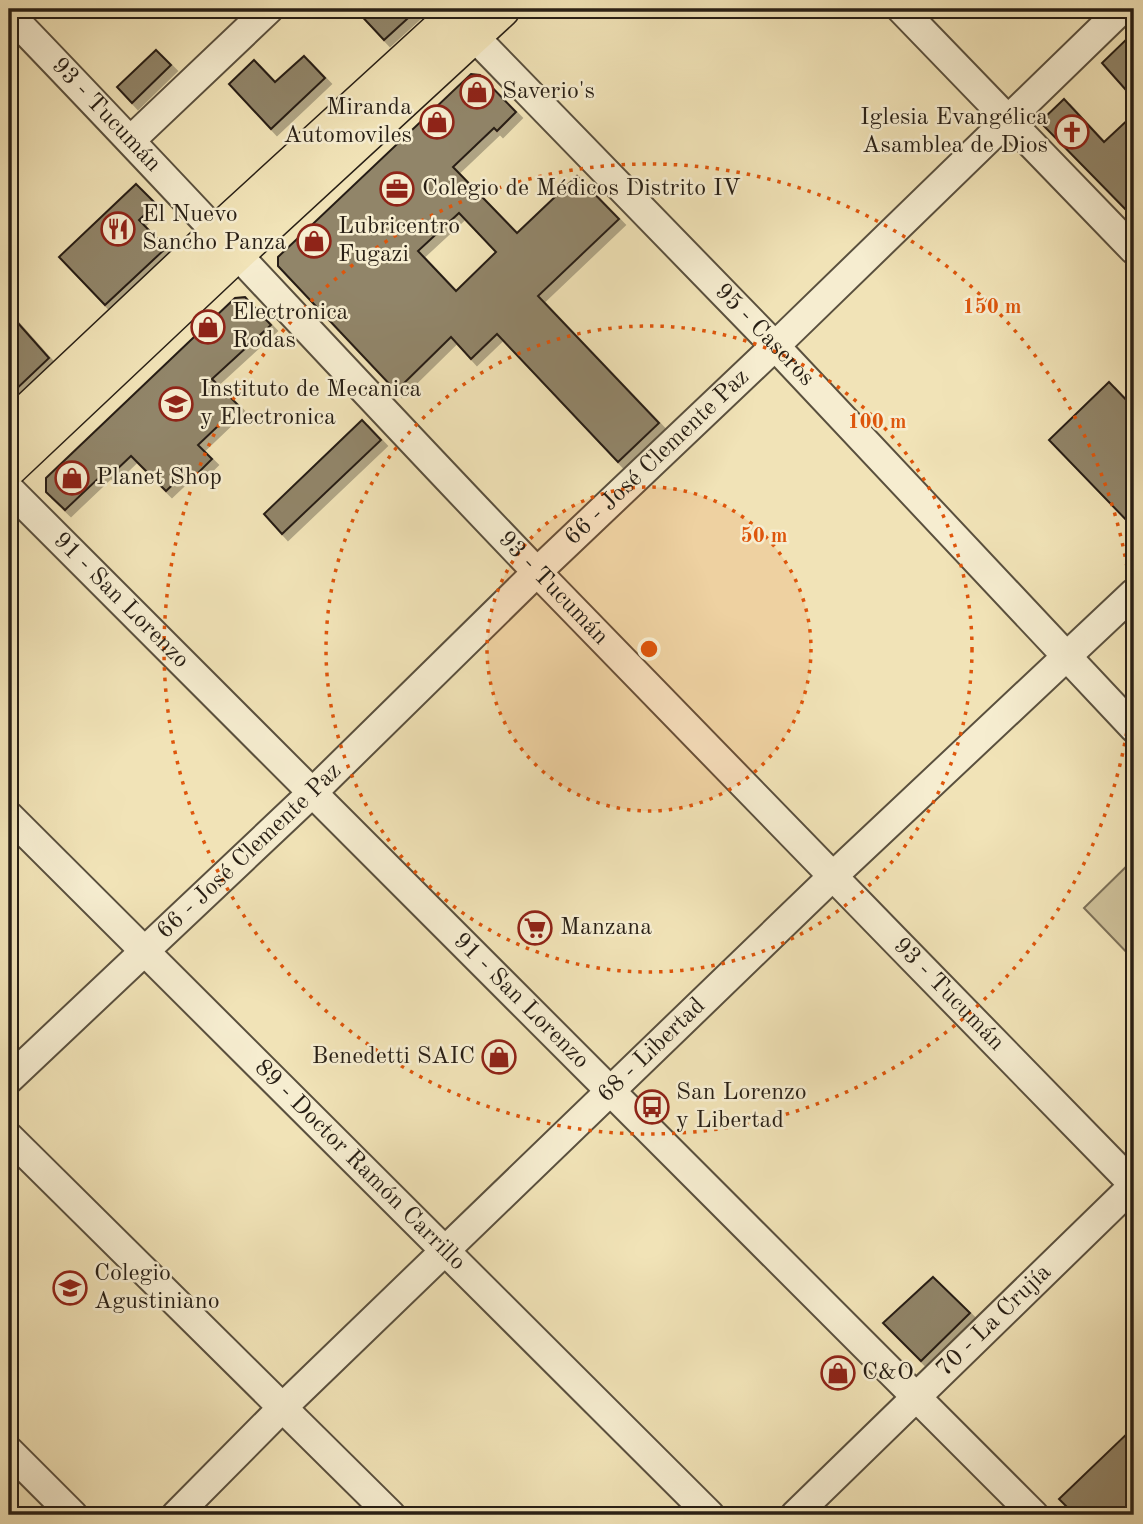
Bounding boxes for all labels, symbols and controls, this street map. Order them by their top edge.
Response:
street label: 93 - Tucumán [46,53,165,177]
shop icon: Saverio's [458,73,496,111]
place label: Saverio's [502,80,595,104]
place label: Miranda Automoviles [283,96,412,148]
shop icon: Miranda Automoviles [418,103,456,141]
place label: Iglesia Evangélica Asamblea de Dios [860,106,1048,158]
church icon: Iglesia Evangélica Asamblea de Dios [1053,113,1091,151]
office icon: Colegio de Médicos Distrito IV [378,170,416,208]
place label: Colegio de Médicos Distrito IV [422,177,741,201]
place label: El Nuevo Sancho Panza [142,203,286,255]
restaurant icon: El Nuevo Sancho Panza [99,210,137,248]
place label: Lubricentro Fugazi [338,215,460,267]
shop icon: Lubricentro Fugazi [295,222,333,260]
street label: 95 - Caseros [710,279,818,391]
text: 150 m [962,297,1022,318]
place label: Electronica Rodas [232,301,349,353]
shop icon: Electronica Rodas [189,308,227,346]
street label: 66 - José Clemente Paz [561,365,754,550]
place label: Instituto de Mecanica y Electronica [200,378,422,430]
school or university icon: Instituto de Mecanica y Electronica [157,385,195,423]
text: 100 m [847,412,907,433]
shop icon: Planet Shop [53,459,91,497]
place label: Planet Shop [96,466,222,490]
text: 50 m [740,526,788,547]
street label: 93 - Tucumán [493,527,613,650]
street label: 91 - San Lorenzo [48,528,193,673]
centre of rings [637,637,661,661]
street label: 66 - José Clemente Paz [153,759,346,944]
supermarket icon: Manzana [516,909,554,947]
place label: Manzana [560,916,652,940]
street label: 91 - San Lorenzo [448,929,593,1074]
street label: 93 - Tucumán [888,934,1008,1056]
street label: 68 - Libertad [594,994,710,1108]
shop icon: Benedetti SAIC [480,1038,518,1076]
place label: Benedetti SAIC [312,1045,475,1069]
street label: 89 - Doctor Ramón Carrillo [249,1056,470,1275]
place label: San Lorenzo y Libertad [676,1081,807,1133]
bus stop icon: San Lorenzo y Libertad [633,1088,671,1126]
street label: 70 - La Crujía [932,1260,1056,1382]
place label: Colegio Agustiniano [94,1262,220,1314]
school or university icon: Colegio Agustiniano [51,1269,89,1307]
shop icon: C&O [819,1354,857,1392]
place label: C&O [862,1361,914,1385]

